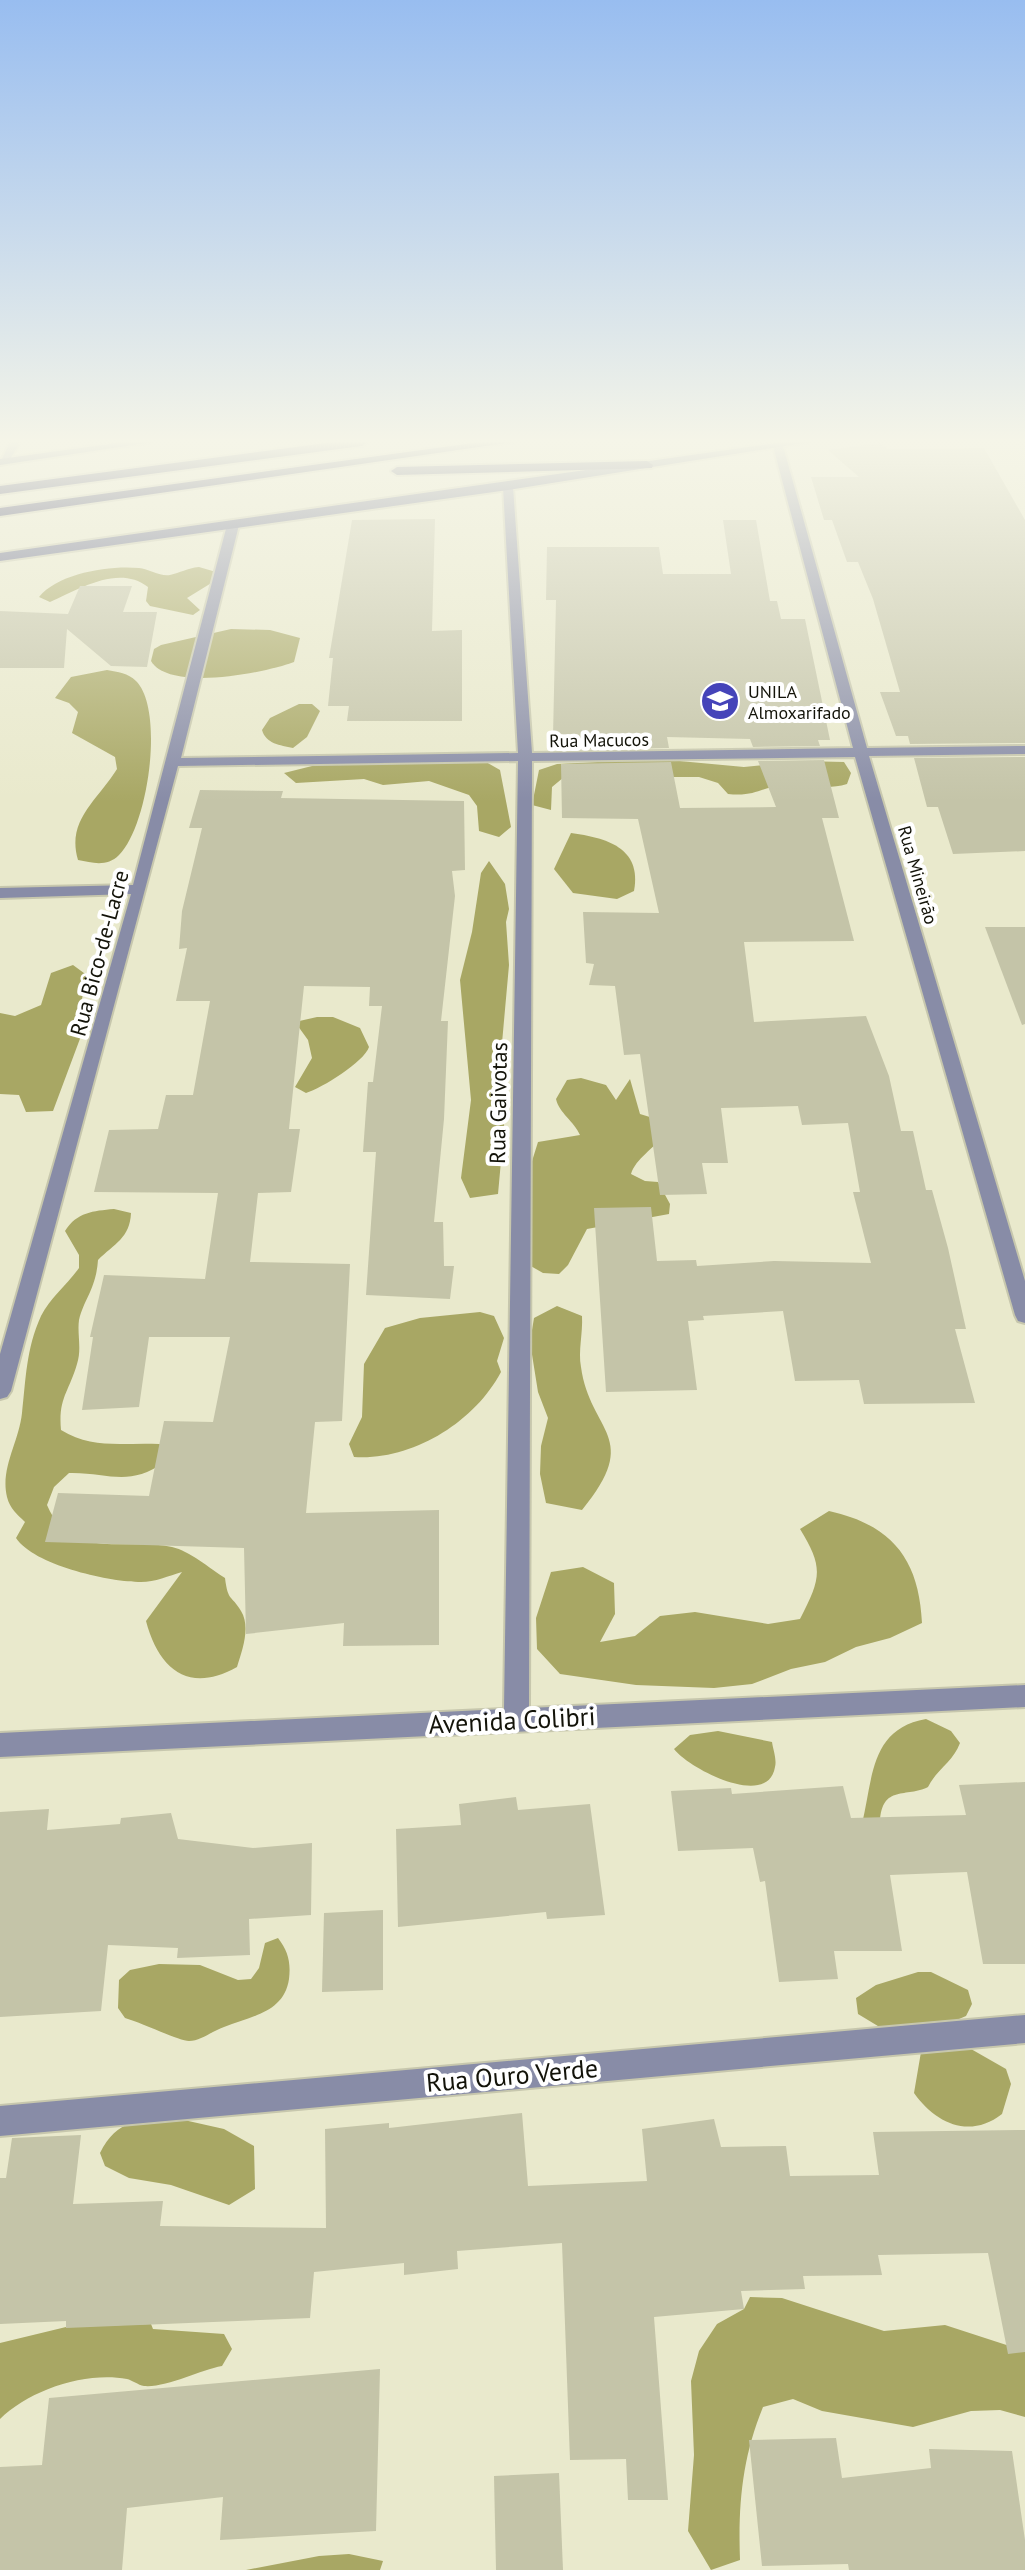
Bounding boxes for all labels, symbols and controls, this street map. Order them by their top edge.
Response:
school or university icon: UNILA Almoxarifado [699,680,741,722]
place label: UNILA Almoxarifado [748,680,851,724]
street label: Rua Macucos [549,728,649,752]
street label: Rua Mineirão [893,823,943,927]
street label: Rua Bico-de-Lacre [63,867,135,1039]
street label: Rua Gaivotas [483,1042,513,1164]
street label: Avenida Colibri [428,1699,596,1741]
street label: Rua Ouro Verde [425,2051,599,2099]

